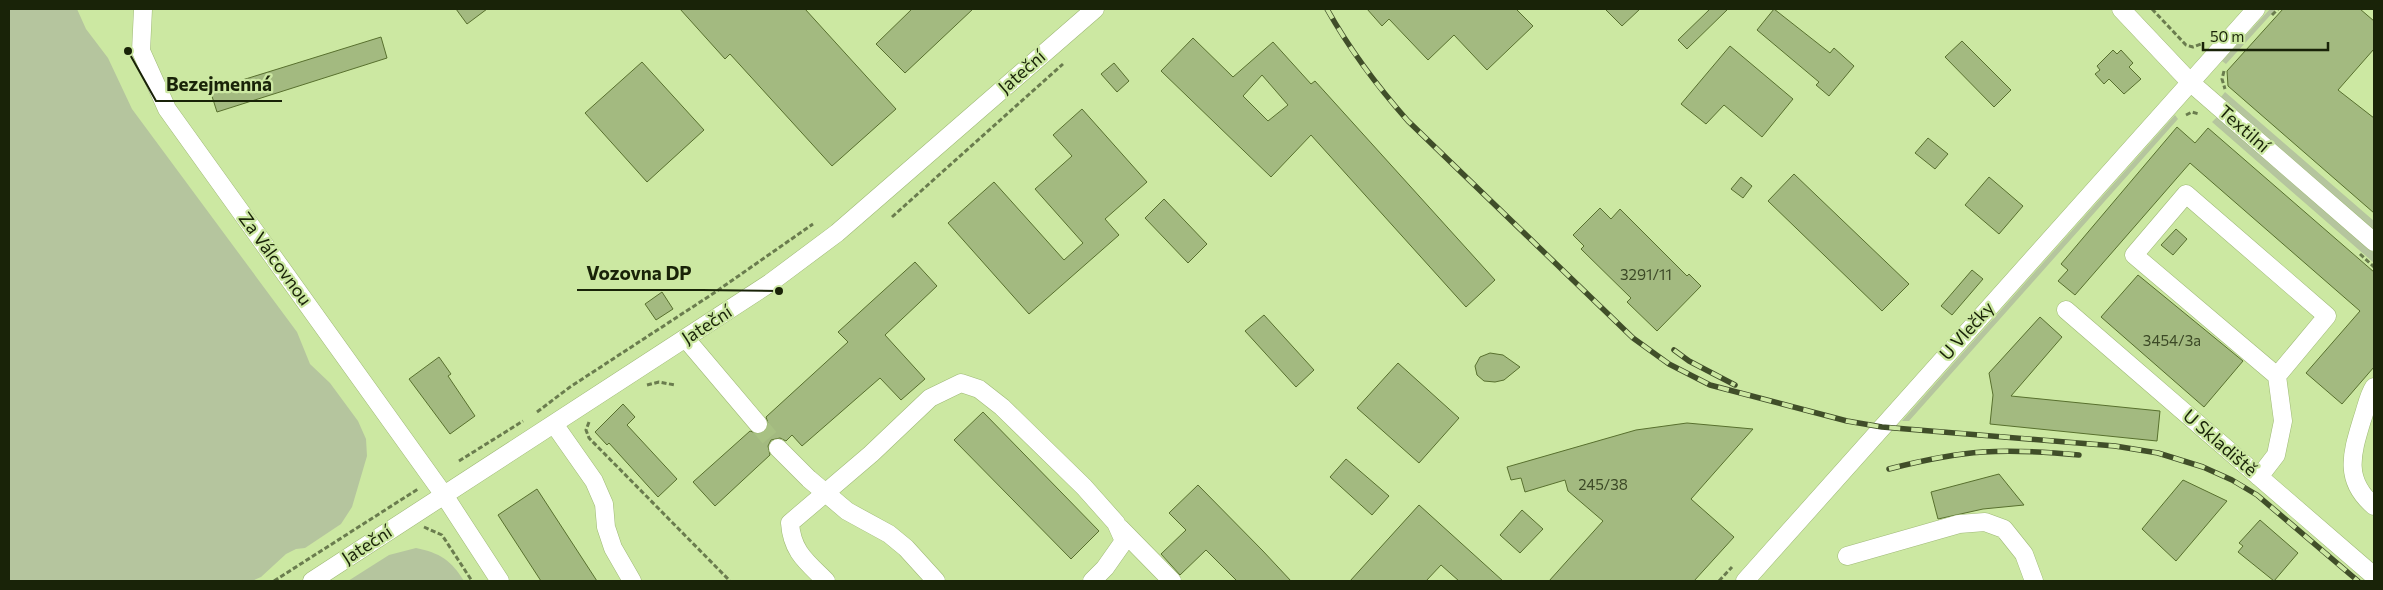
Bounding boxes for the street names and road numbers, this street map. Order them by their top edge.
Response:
street label: Jateční [993,44,1050,98]
street label: Textilní [2215,100,2276,157]
street label: Za Válcovnou [235,207,317,309]
street label: U Vlečky [1934,297,1998,364]
street label: Jateční [677,299,737,348]
street label: U Skladiště [2179,404,2262,480]
street label: Jateční [337,519,397,568]

